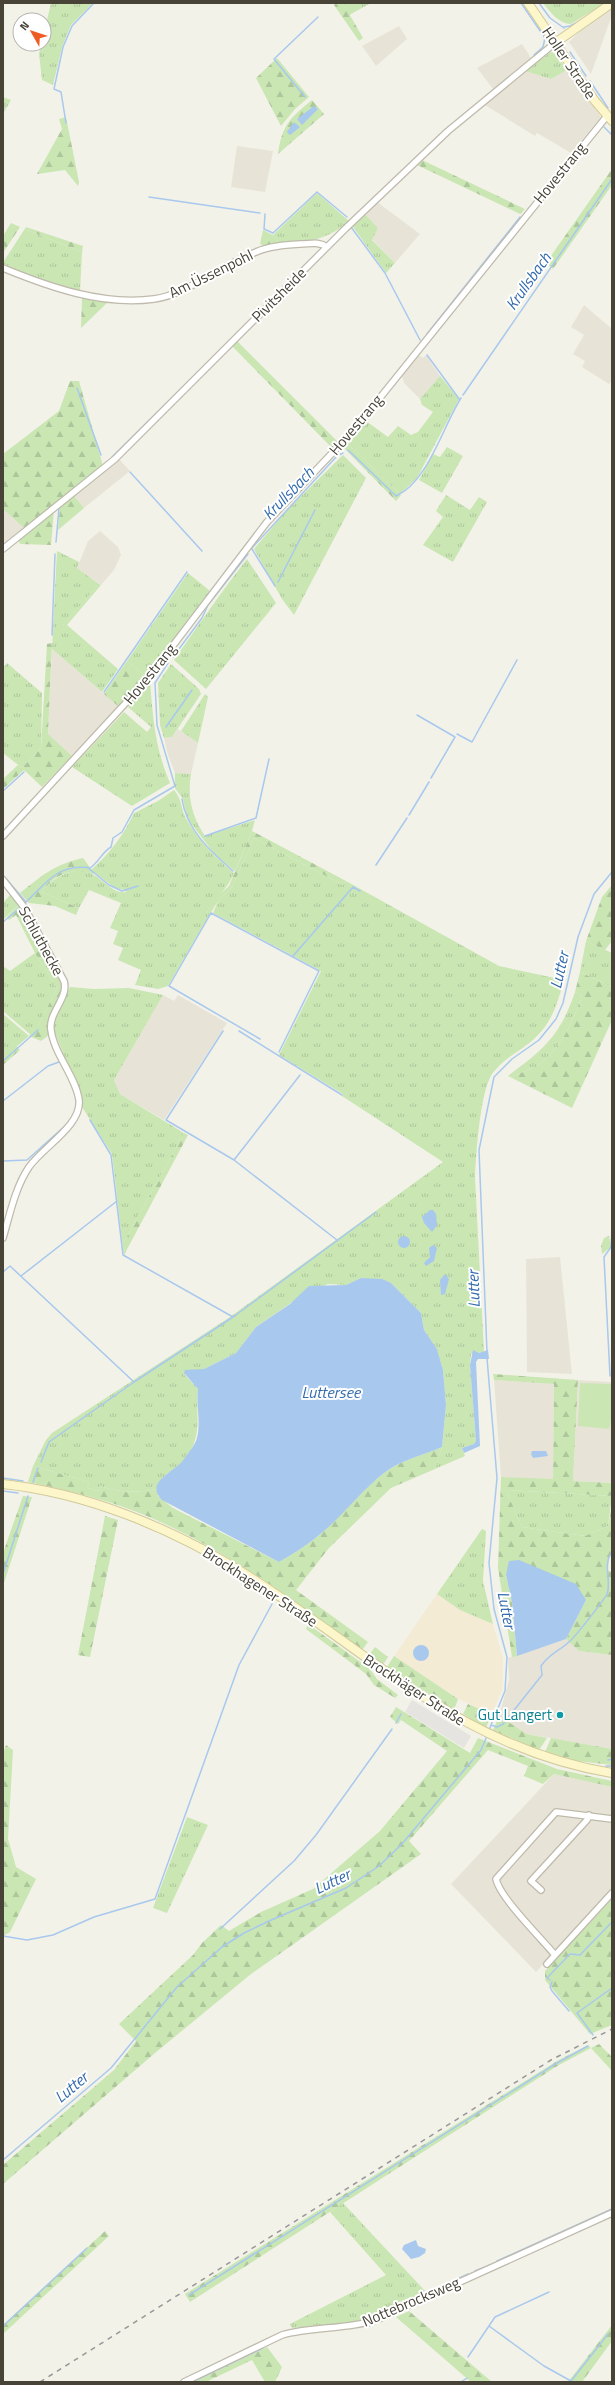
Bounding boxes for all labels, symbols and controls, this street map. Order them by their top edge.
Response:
north arrow [12,12,52,52]
text: N [16,18,33,34]
street label: Holler Straße [537,22,602,104]
street label: Hovestrang [528,137,592,208]
street label: Am Üssenpohl [165,243,257,304]
water label: Krullsbach [499,246,557,315]
street label: Pivitsheide [246,262,311,327]
street label: Hovestrang [323,389,388,460]
water label: Krullsbach [257,460,320,525]
street label: Hovestrang [118,638,182,709]
street label: Schluthecke [13,902,70,980]
water label: Lutter [543,947,575,991]
water label: Lutter [460,1268,486,1308]
water label: Luttersee [301,1380,362,1404]
street label: Brockhagener Straße [198,1541,322,1632]
water label: Lutter [492,1589,523,1633]
street label: Brockhäger Straße [359,1648,470,1731]
place label: Gut Langert [478,1703,553,1726]
marker: Gut Langert [555,1710,565,1720]
water label: Lutter [310,1861,356,1900]
water label: Lutter [49,2065,95,2108]
street label: Nottebrocksweg [358,2270,464,2332]

